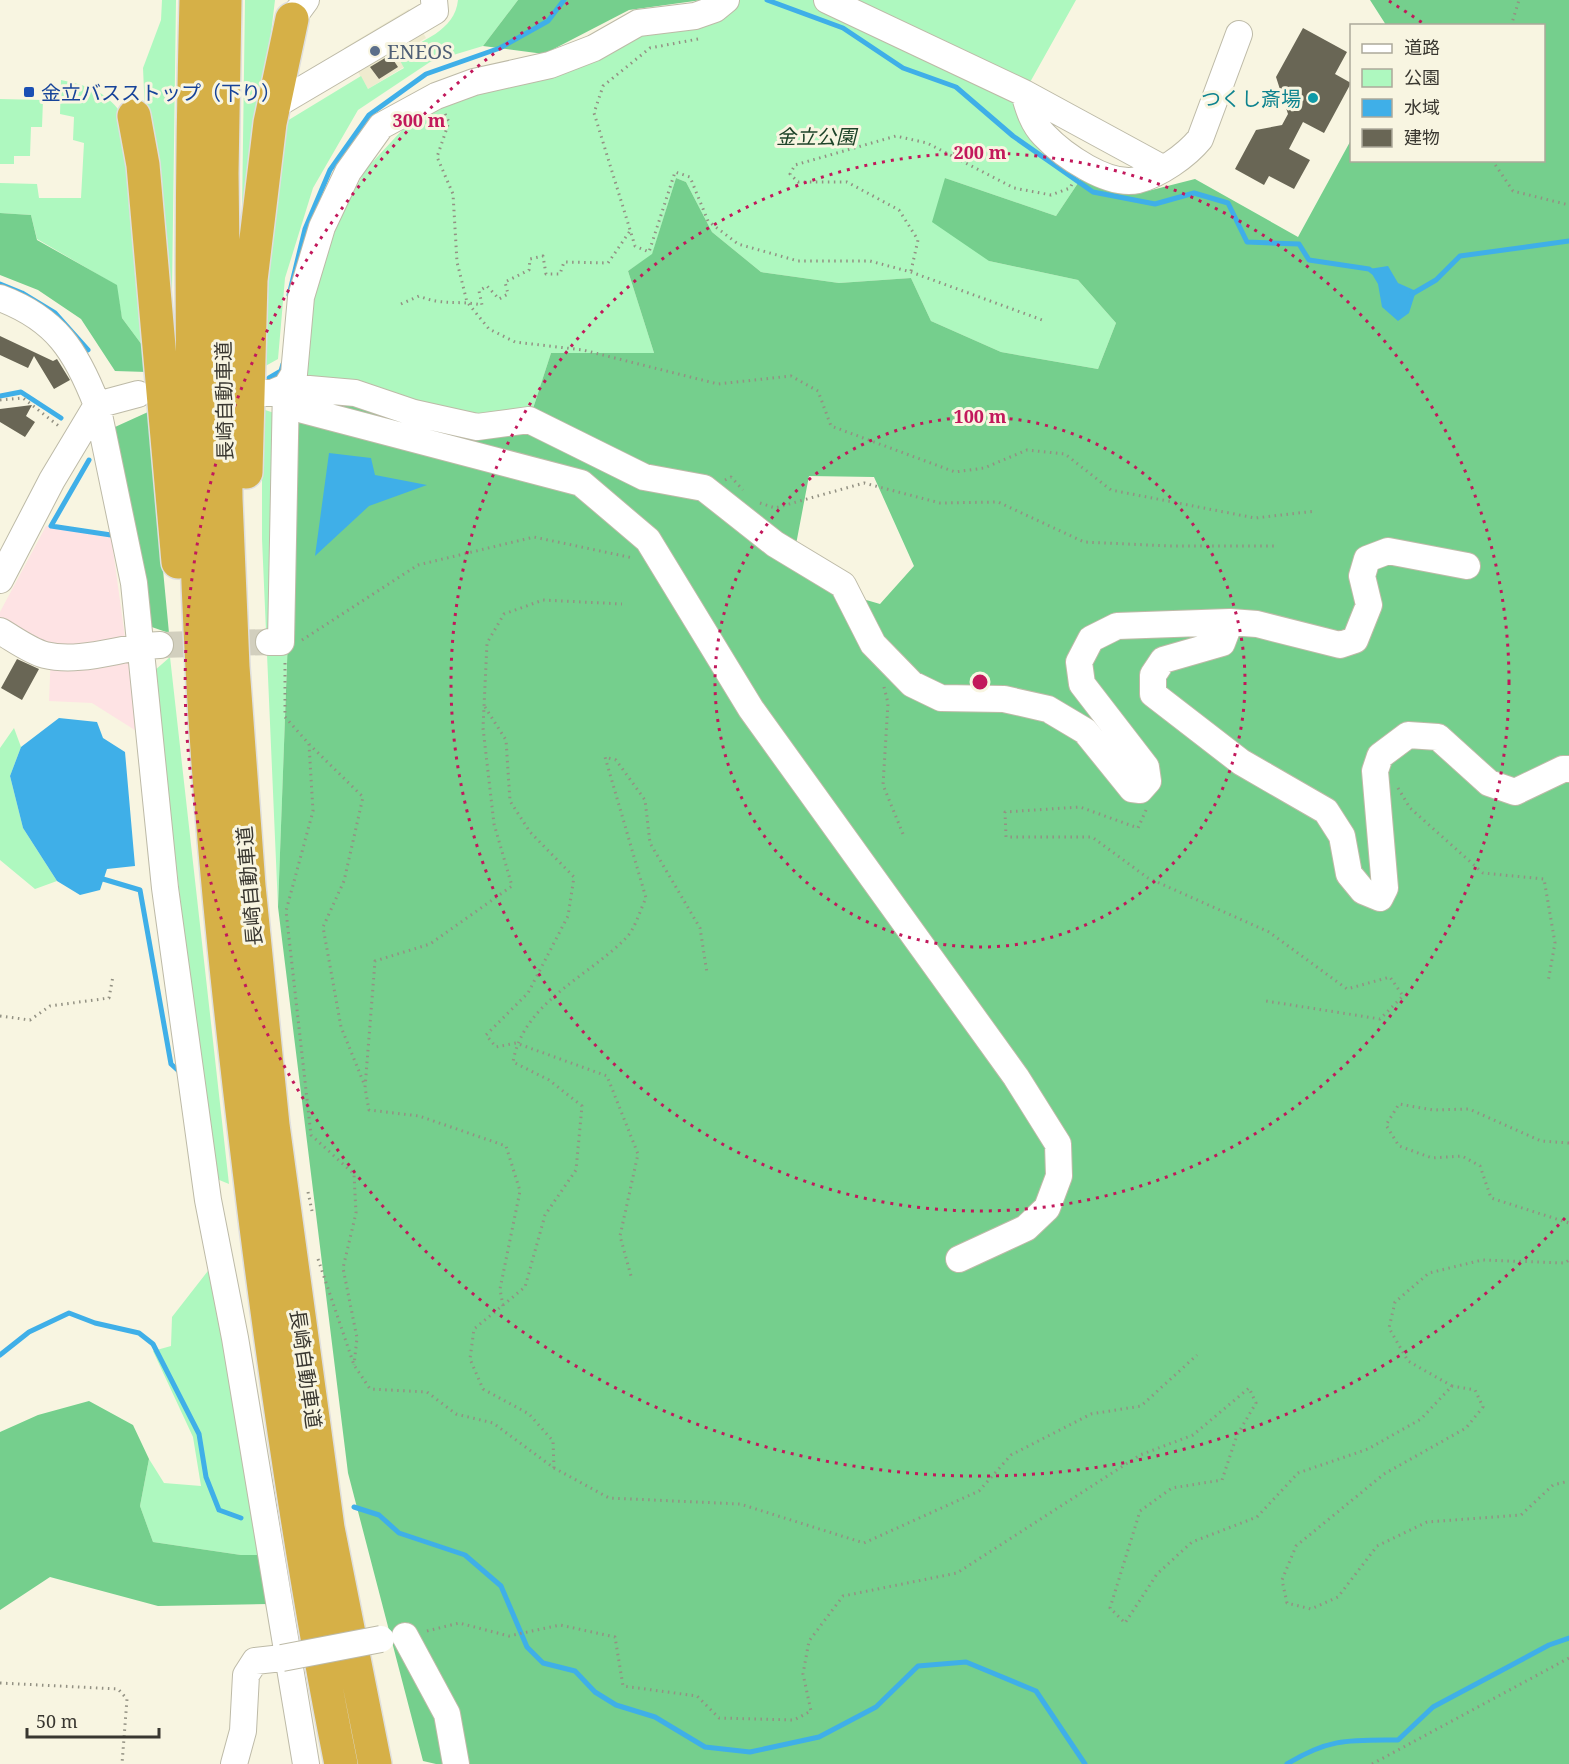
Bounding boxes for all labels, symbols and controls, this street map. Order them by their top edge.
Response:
legend [1350,24,1545,162]
text: 道路 [1404,35,1440,59]
place label: ENEOS [387,38,453,65]
marker: ENEOS [368,44,382,58]
text: 公園 [1404,65,1440,89]
place label: 金立バスストップ（下り） [41,79,281,106]
marker: 金立バスストップ（下り） [22,85,36,99]
place label: つくし斎場 [1201,85,1301,112]
marker: つくし斎場 [1306,91,1320,105]
text: 水域 [1404,95,1440,119]
text: 300 m [393,108,446,132]
park label: 金立公園 [776,123,859,150]
text: 建物 [1404,125,1440,149]
text: 200 m [954,140,1007,164]
street label: 長崎自動車道 [209,341,239,461]
text: 100 m [954,404,1007,428]
centre of rings [970,672,990,692]
street label: 長崎自動車道 [230,825,268,947]
street label: 長崎自動車道 [284,1308,328,1430]
scale bar [27,1701,159,1739]
text: 50 m [36,1709,78,1733]

